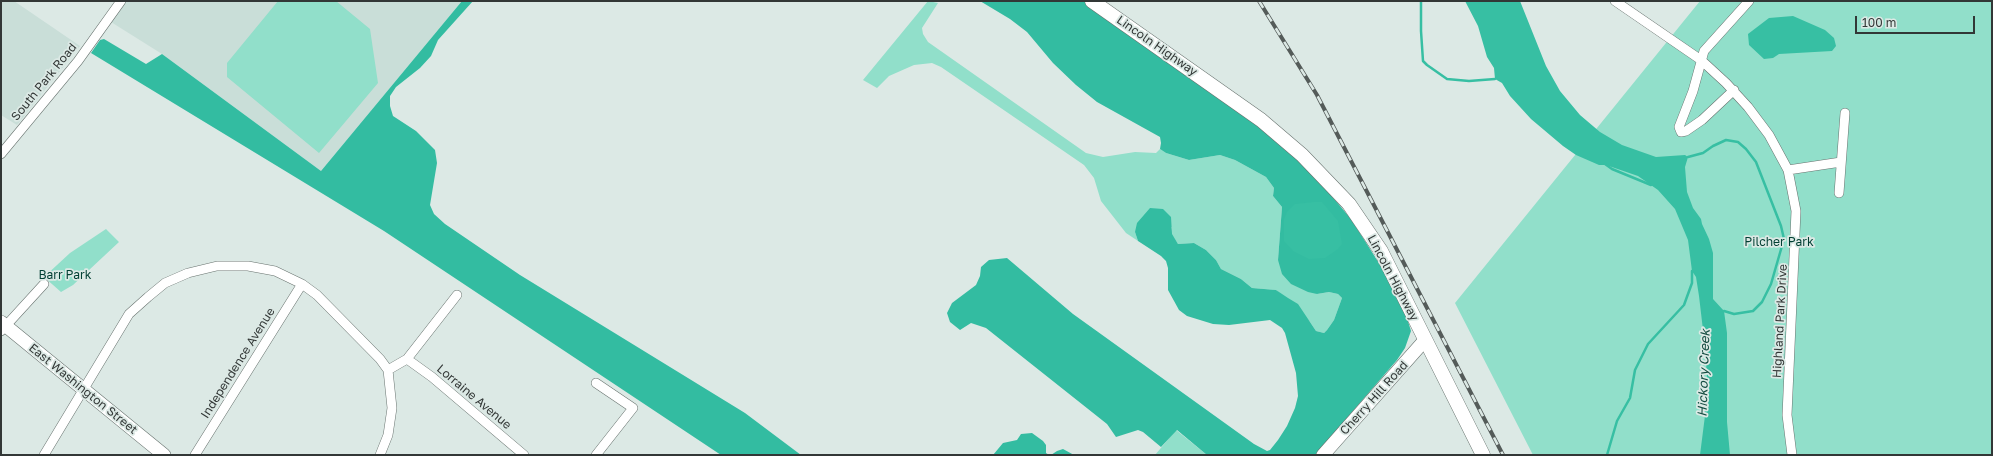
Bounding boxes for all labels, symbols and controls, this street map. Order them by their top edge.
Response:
scale bar [1857,8,1977,34]
street label: Lincoln Highway [1114,13,1200,79]
text: 100 m [1862,15,1896,30]
street label: South Park Road [8,40,80,124]
street label: Lincoln Highway [1364,233,1422,323]
park label: Pilcher Park [1744,235,1814,249]
street label: Highland Park Drive [1770,264,1790,378]
park label: Barr Park [38,268,92,282]
street label: Independence Avenue [198,305,278,421]
water label: Hickory Creek [1695,329,1713,417]
street label: East Washington Street [26,341,140,437]
street label: Cherry Hill Road [1337,358,1411,438]
street label: Lorraine Avenue [434,362,514,432]

